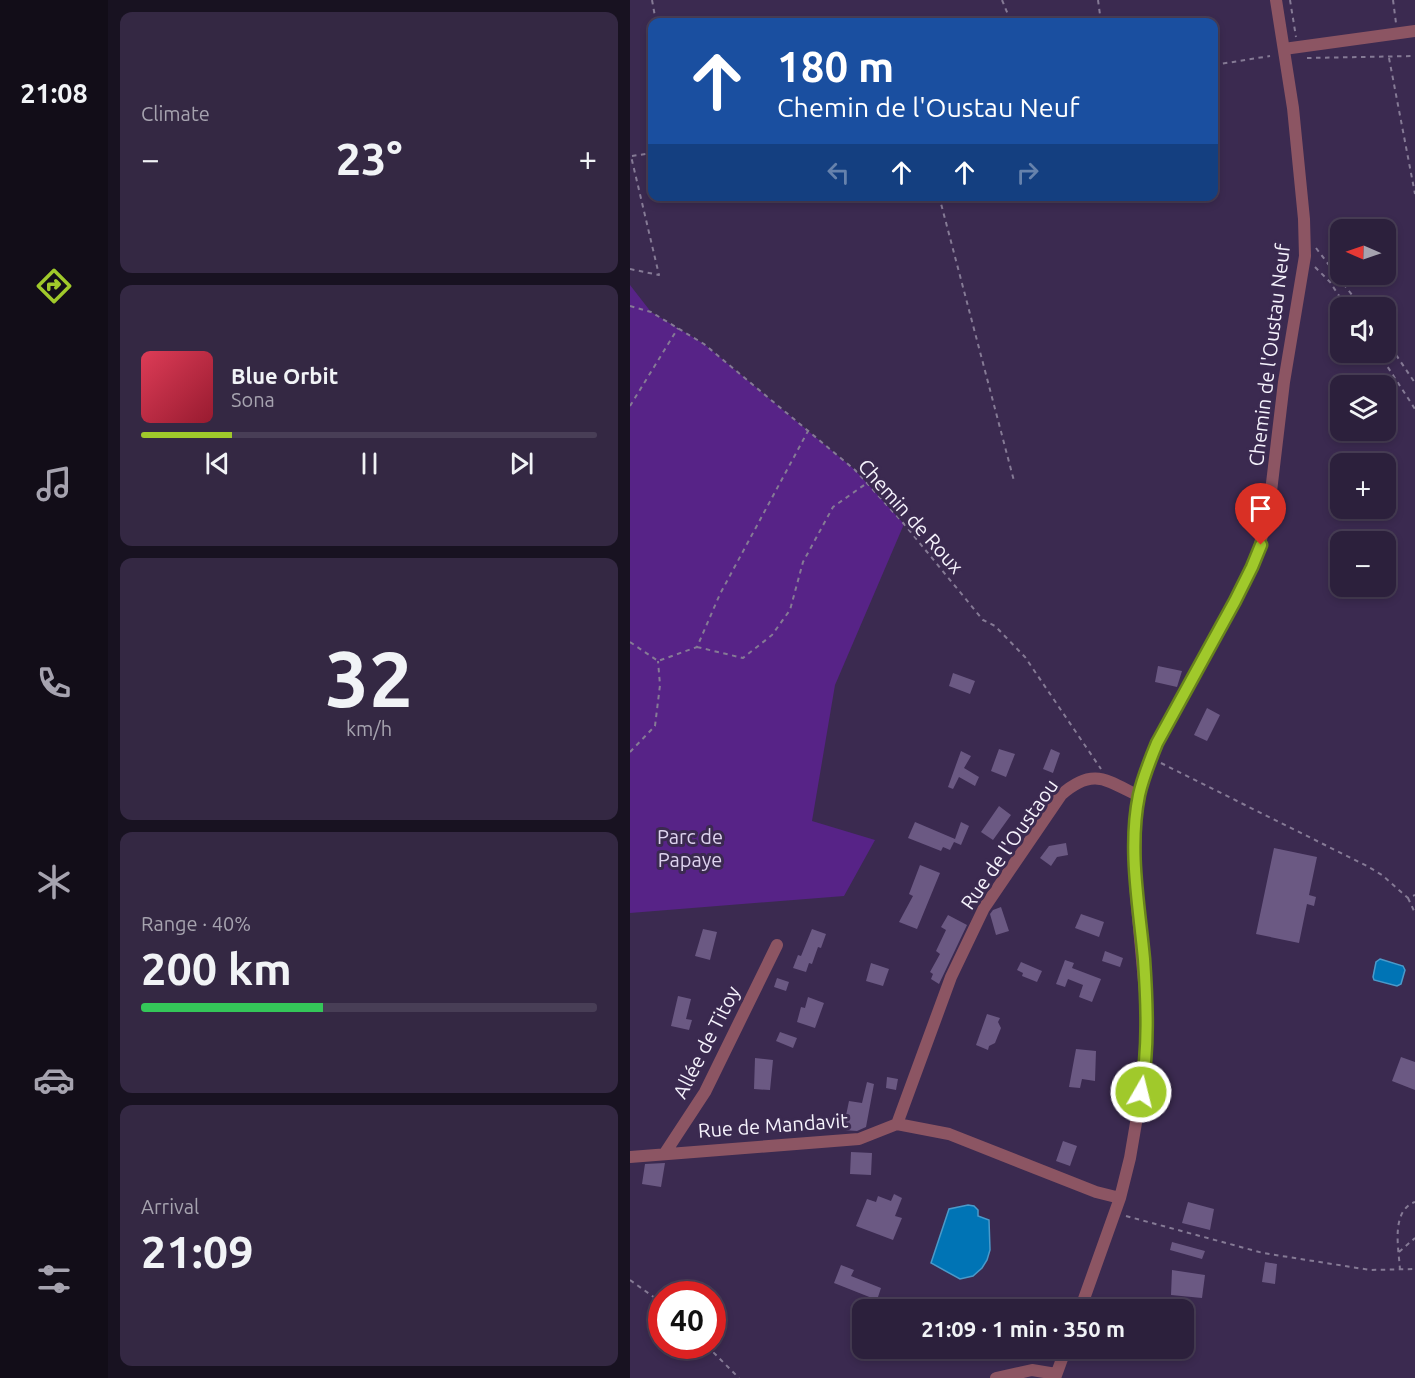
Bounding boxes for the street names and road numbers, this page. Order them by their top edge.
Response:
street label: Chemin de l'Oustau Neuf [1244,242,1294,468]
street label: Chemin de Roux [854,454,968,578]
street label: Rue de l'Oustaou [956,775,1062,913]
street label: Allée de Titoy [668,982,744,1102]
street label: Rue de Mandavit [697,1108,849,1142]

